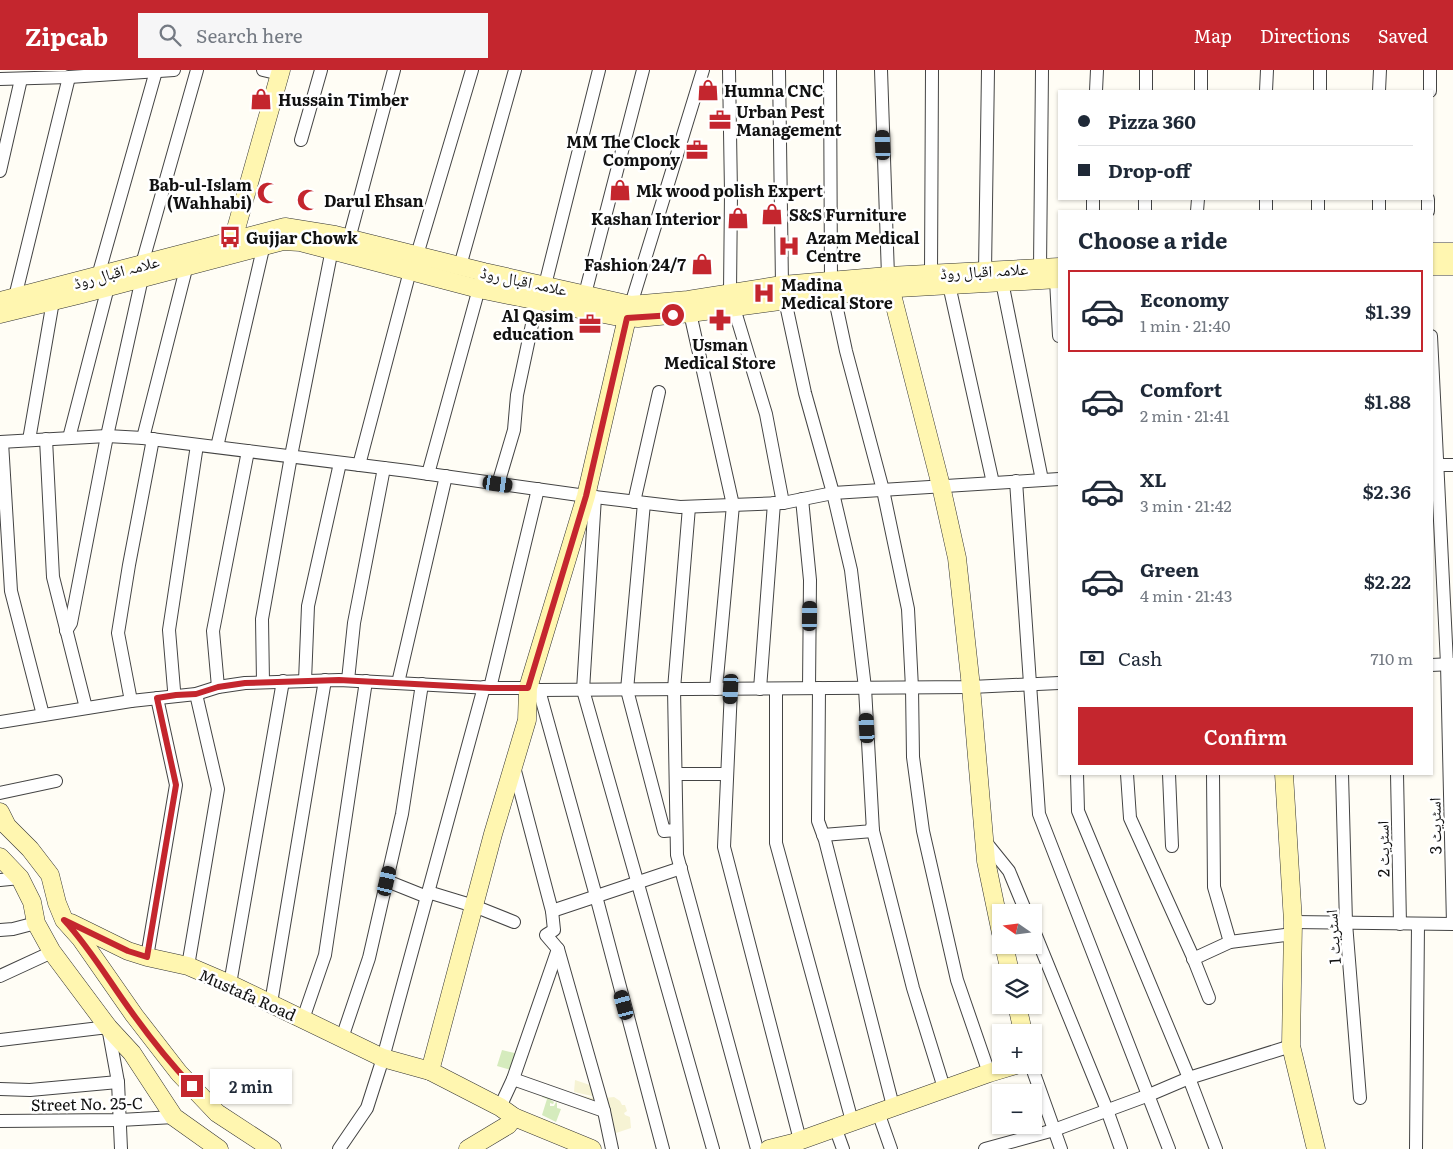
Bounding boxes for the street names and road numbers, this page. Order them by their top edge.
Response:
street label: علامہ اقبال روڈ [70,248,162,294]
street label: علامہ اقبال روڈ [939,256,1029,284]
street label: علامہ اقبال روڈ [478,259,570,301]
street label: اسٹریٹ 3 [1422,797,1446,855]
street label: اسٹریٹ 2 [1370,821,1394,877]
street label: اسٹریٹ 1 [1318,909,1346,965]
street label: Mustafa Road [196,962,301,1026]
street label: Street No. 25-C [31,1090,143,1116]

